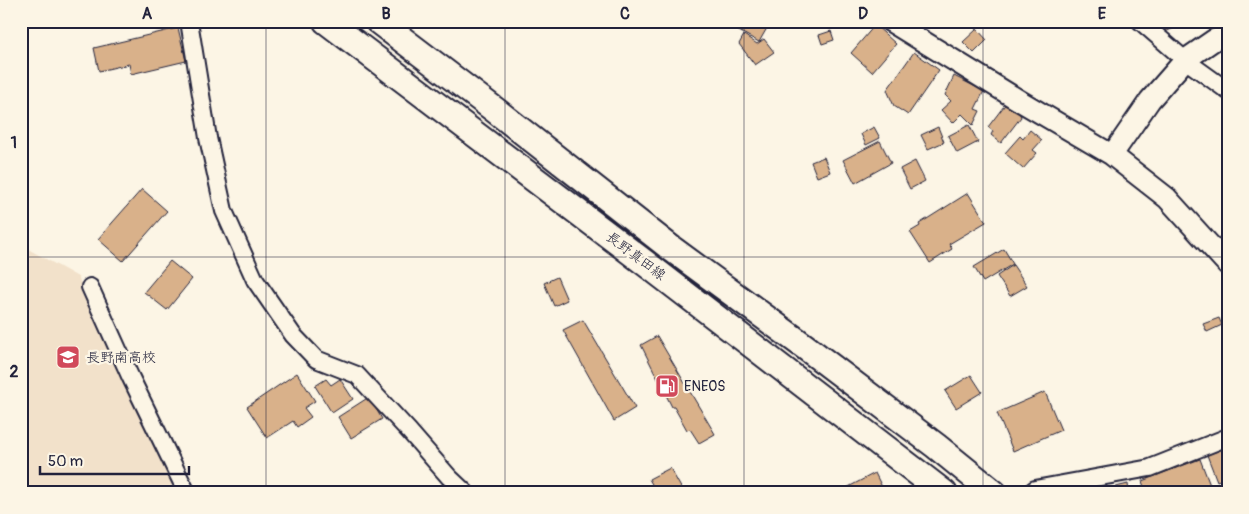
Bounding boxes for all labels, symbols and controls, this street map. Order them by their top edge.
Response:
text: A [142,4,153,24]
text: B [381,4,391,24]
text: C [620,4,630,24]
text: D [858,4,868,24]
text: E [1098,4,1107,24]
text: 1 [11,133,17,153]
street label: 長野真田線 [603,228,669,284]
school or university icon: 長野南高校 [55,344,81,370]
place label: 長野南高校 [86,349,156,366]
text: 2 [10,362,19,382]
fuel station icon: ENEOS [654,373,680,399]
place label: ENEOS [684,378,725,395]
scale bar [40,444,189,476]
text: 50 m [48,452,83,471]

